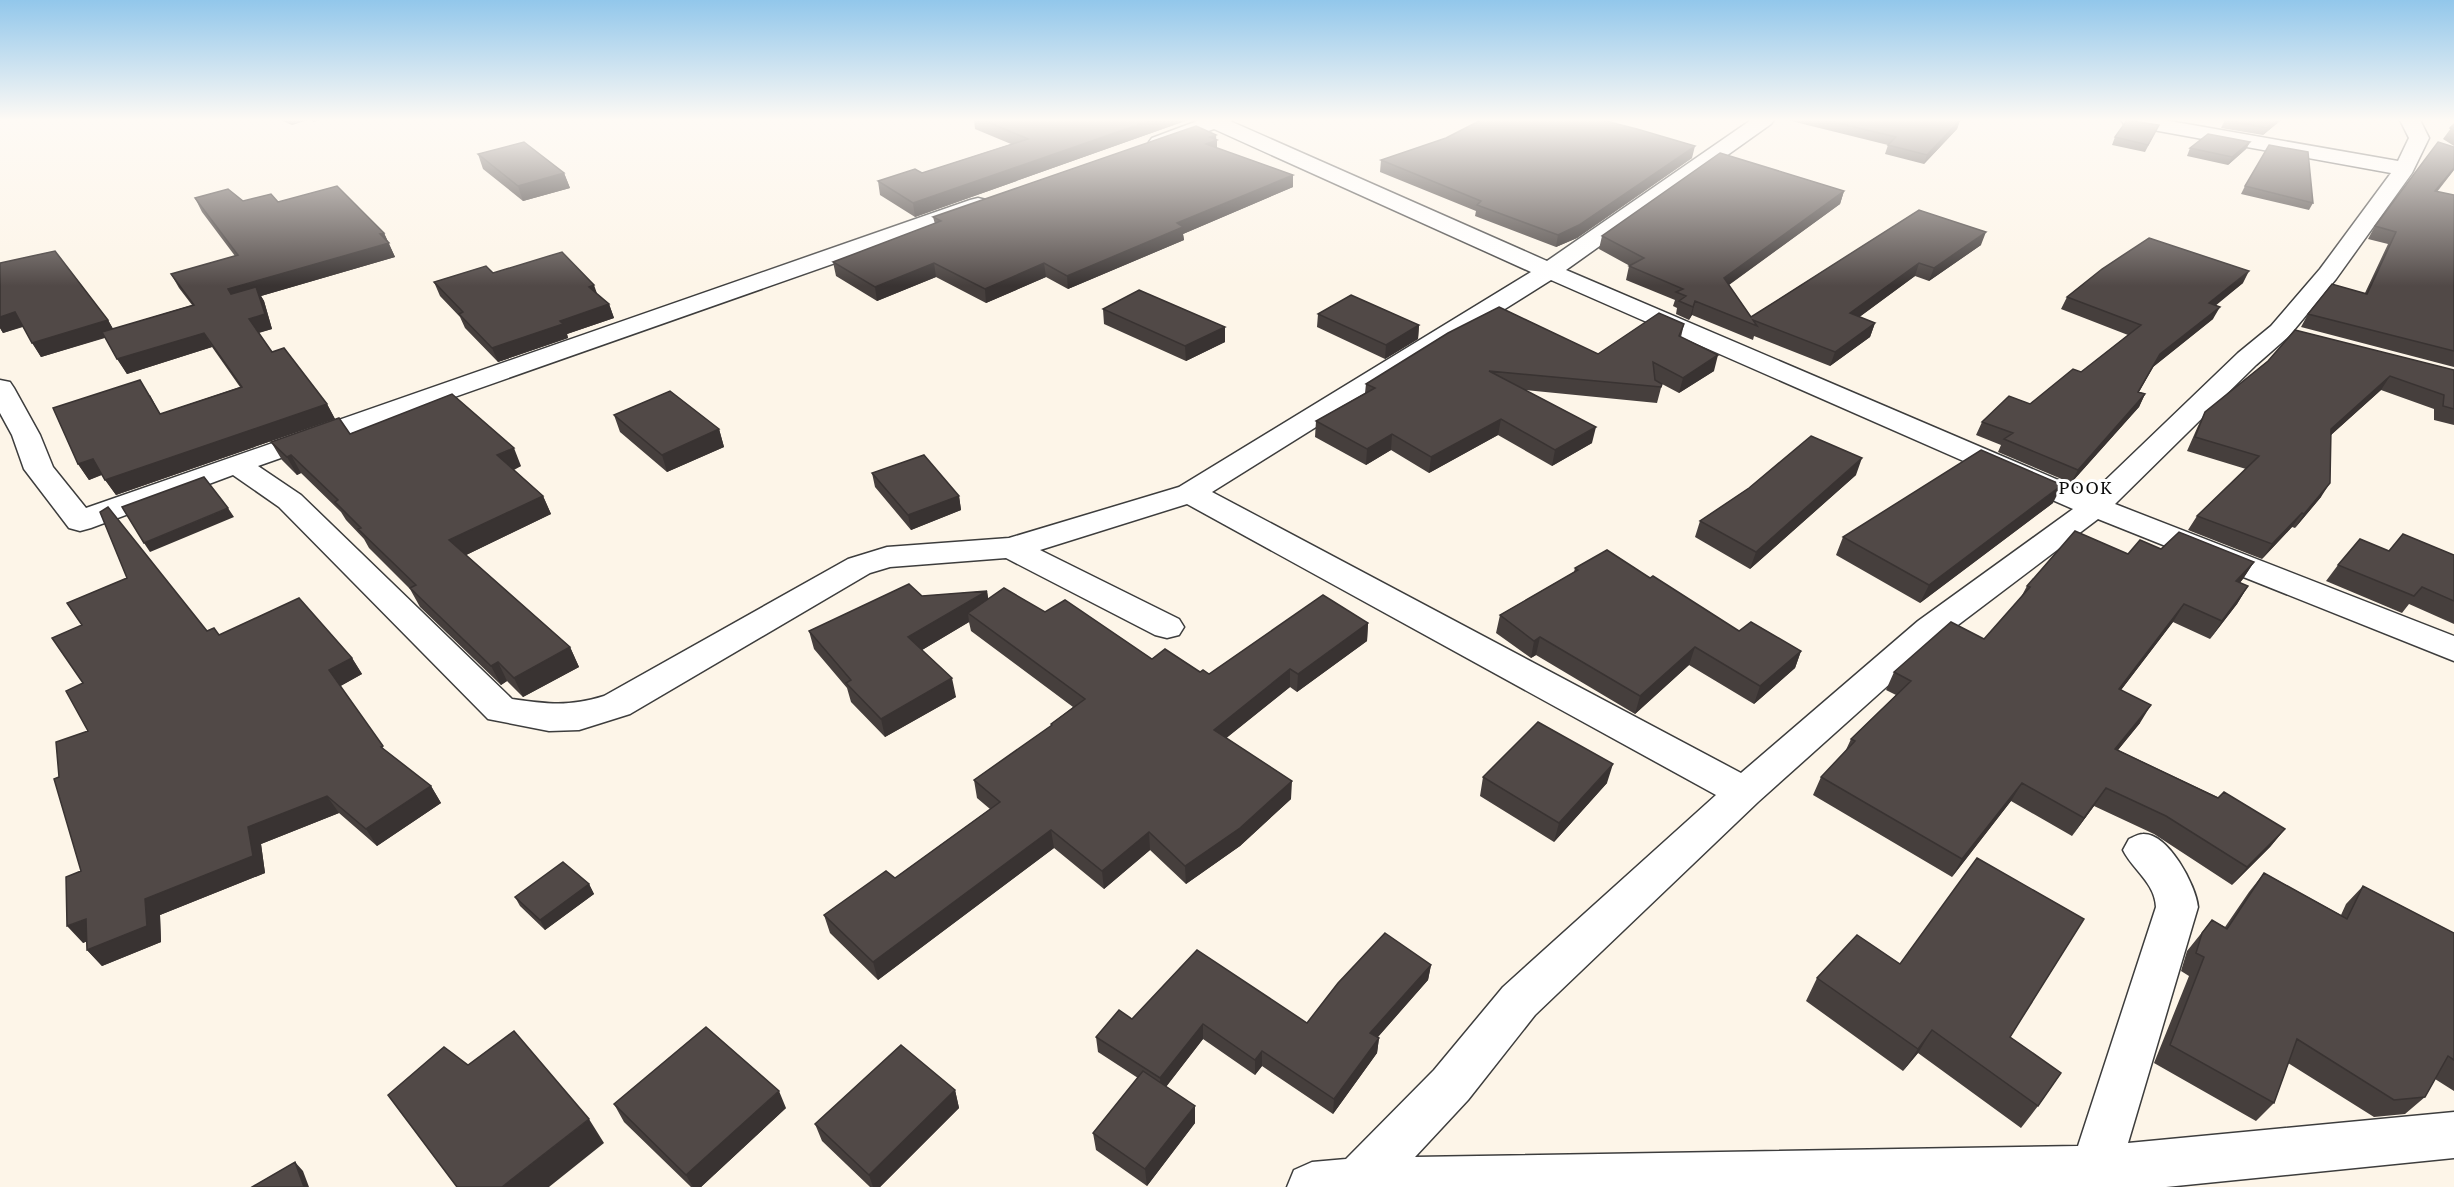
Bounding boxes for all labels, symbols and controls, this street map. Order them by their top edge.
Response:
district label: POOK [2059,475,2113,499]

